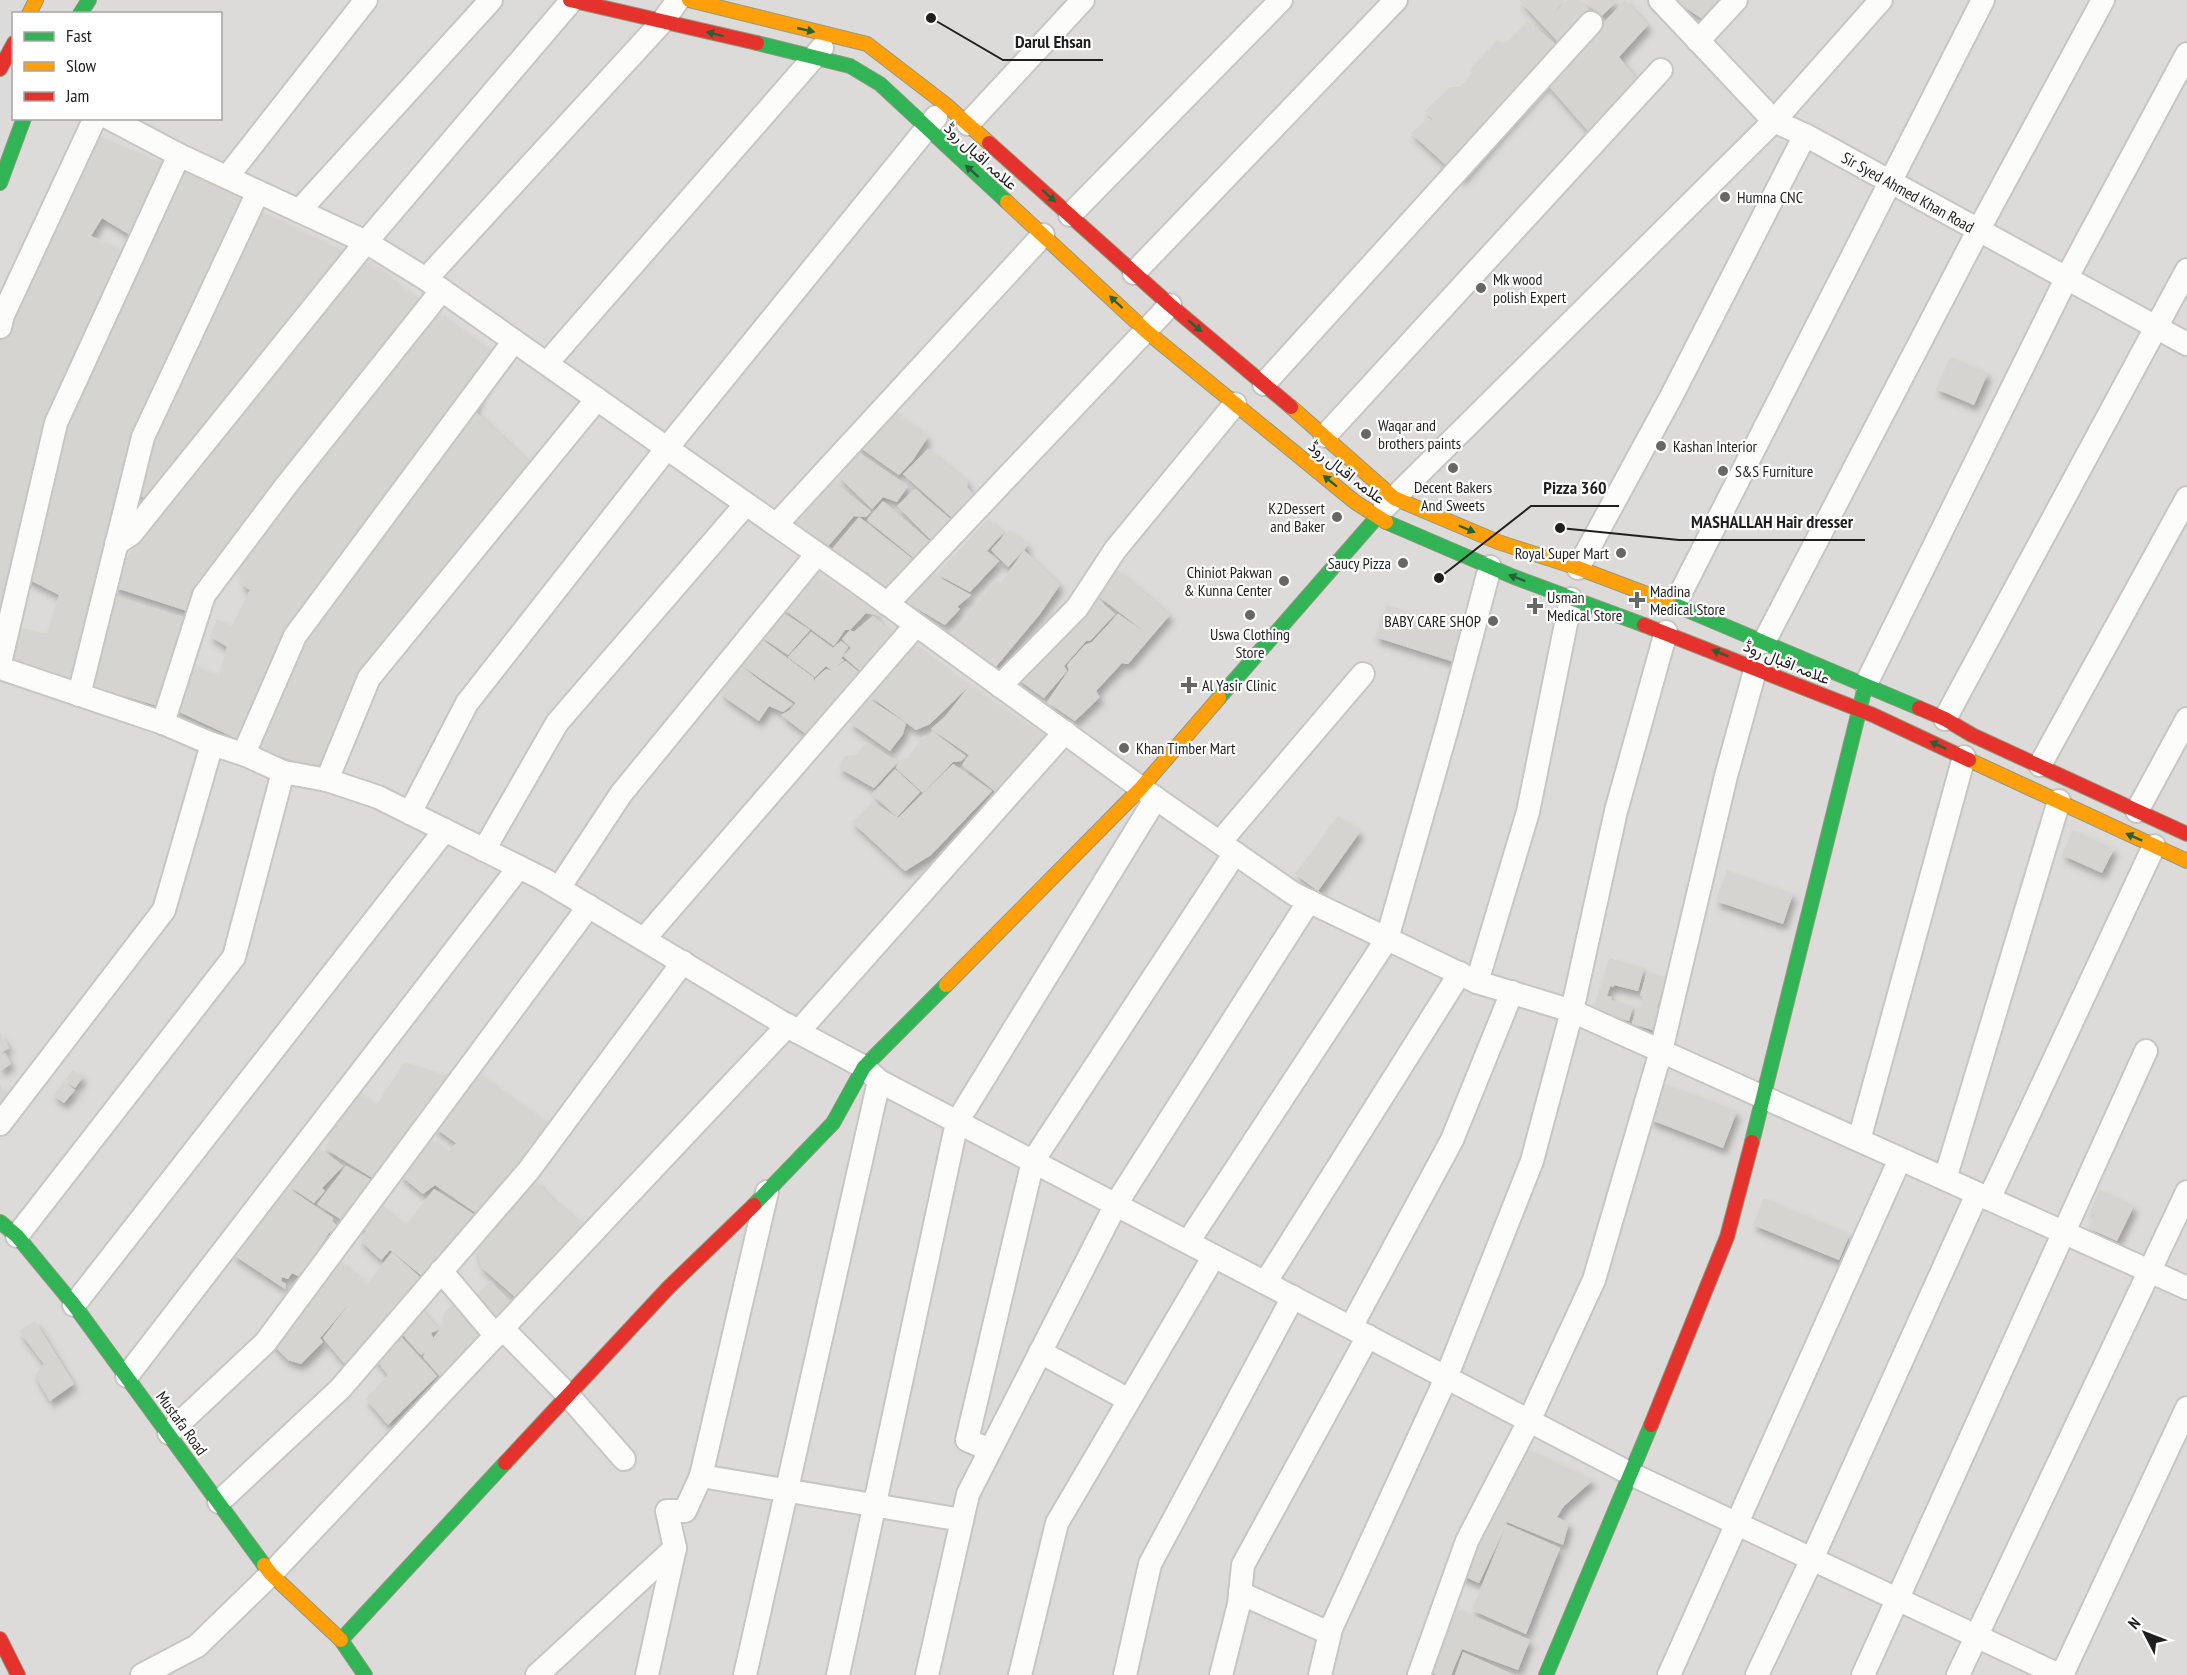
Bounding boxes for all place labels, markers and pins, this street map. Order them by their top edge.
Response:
callout: Darul Ehsan [1003,24,1103,60]
place label: Humna CNC [1737,187,1803,207]
marker: Humna CNC [1718,190,1732,204]
place label: Mk wood polish Expert [1493,269,1567,307]
marker: Mk wood polish Expert [1474,281,1488,295]
place label: Waqar and brothers paints [1378,415,1461,453]
marker: Waqar and brothers paints [1359,427,1373,441]
place label: Kashan Interior [1673,436,1758,456]
marker: Kashan Interior [1654,439,1668,453]
marker: Decent Bakers And Sweets [1446,461,1460,475]
place label: S&S Furniture [1735,461,1813,481]
marker: S&S Furniture [1716,464,1730,478]
callout: Pizza 360 [1531,470,1619,506]
place label: Decent Bakers And Sweets [1414,477,1492,515]
place label: K2Dessert and Baker [1268,498,1326,536]
callout: MASHALLAH Hair dresser [1679,504,1865,540]
marker: K2Dessert and Baker [1330,510,1344,524]
place label: Royal Super Mart [1515,543,1610,563]
marker: Royal Super Mart [1614,546,1628,560]
place label: Saucy Pizza [1328,553,1391,573]
marker: Saucy Pizza [1396,556,1410,570]
place label: Chiniot Pakwan & Kunna Center [1184,562,1273,600]
marker: Chiniot Pakwan & Kunna Center [1277,574,1291,588]
place label: Madina Medical Store [1650,581,1725,619]
place label: Usman Medical Store [1547,587,1622,625]
marker: Madina Medical Store [1628,591,1646,609]
marker: Usman Medical Store [1528,599,1542,613]
marker: Uswa Clothing Store [1243,608,1257,622]
place label: BABY CARE SHOP [1384,611,1481,631]
marker: BABY CARE SHOP [1486,614,1500,628]
place label: Uswa Clothing Store [1210,624,1290,662]
place label: Al Yasir Clinic [1202,675,1277,695]
marker: Al Yasir Clinic [1180,676,1198,694]
place label: Khan Timber Mart [1136,738,1236,758]
marker: Khan Timber Mart [1117,741,1131,755]

